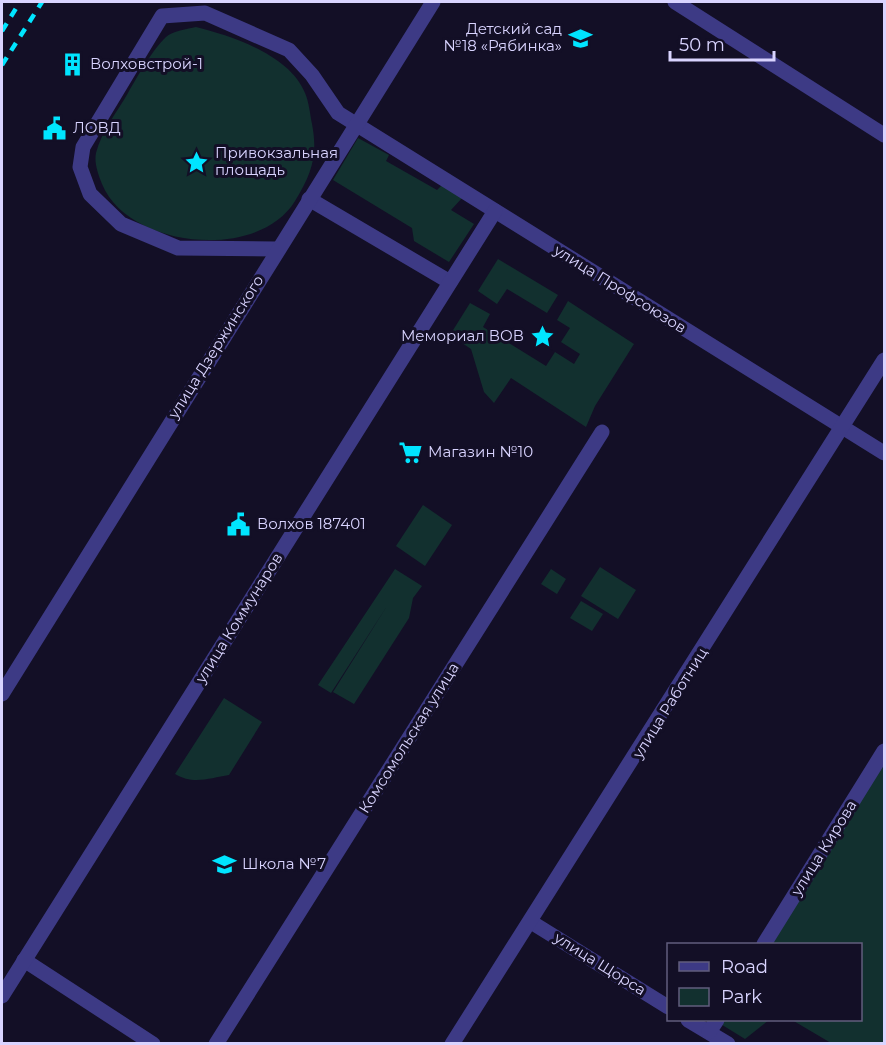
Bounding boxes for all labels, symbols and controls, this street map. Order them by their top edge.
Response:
place label: Детский сад №18 «Рябинка» [444,19,562,55]
scale bar [670,24,774,62]
school or university icon: Детский сад №18 «Рябинка» [567,25,593,51]
text: 50 m [679,34,725,56]
building icon: Волховстрой-1 [59,51,85,77]
place label: Волховстрой-1 [90,54,203,73]
public building icon: ЛОВД [42,115,68,141]
place label: ЛОВД [73,118,121,137]
place label: Привокзальная площадь [215,143,338,179]
place icon: Привокзальная площадь [184,149,210,175]
street label: улица Профсоюзов [550,240,690,337]
street label: улица Дзержинского [163,271,268,423]
place icon: Мемориал ВОВ [529,323,555,349]
place label: Мемориал ВОВ [401,326,524,345]
supermarket icon: Магазин №10 [397,439,423,465]
place label: Магазин №10 [428,442,533,461]
public building icon: Волхов 187401 [226,511,252,537]
place label: Волхов 187401 [257,514,366,533]
street label: улица Коммунаров [190,549,286,687]
street label: улица Работниц [627,644,711,762]
street label: Комсомольская улица [354,659,463,817]
street label: улица Кирова [786,796,861,900]
school or university icon: Школа №7 [211,851,237,877]
place label: Школа №7 [242,854,326,873]
street label: улица Щорса [550,927,650,999]
legend [667,943,862,1021]
text: Road [721,956,768,978]
text: Park [721,986,762,1008]

